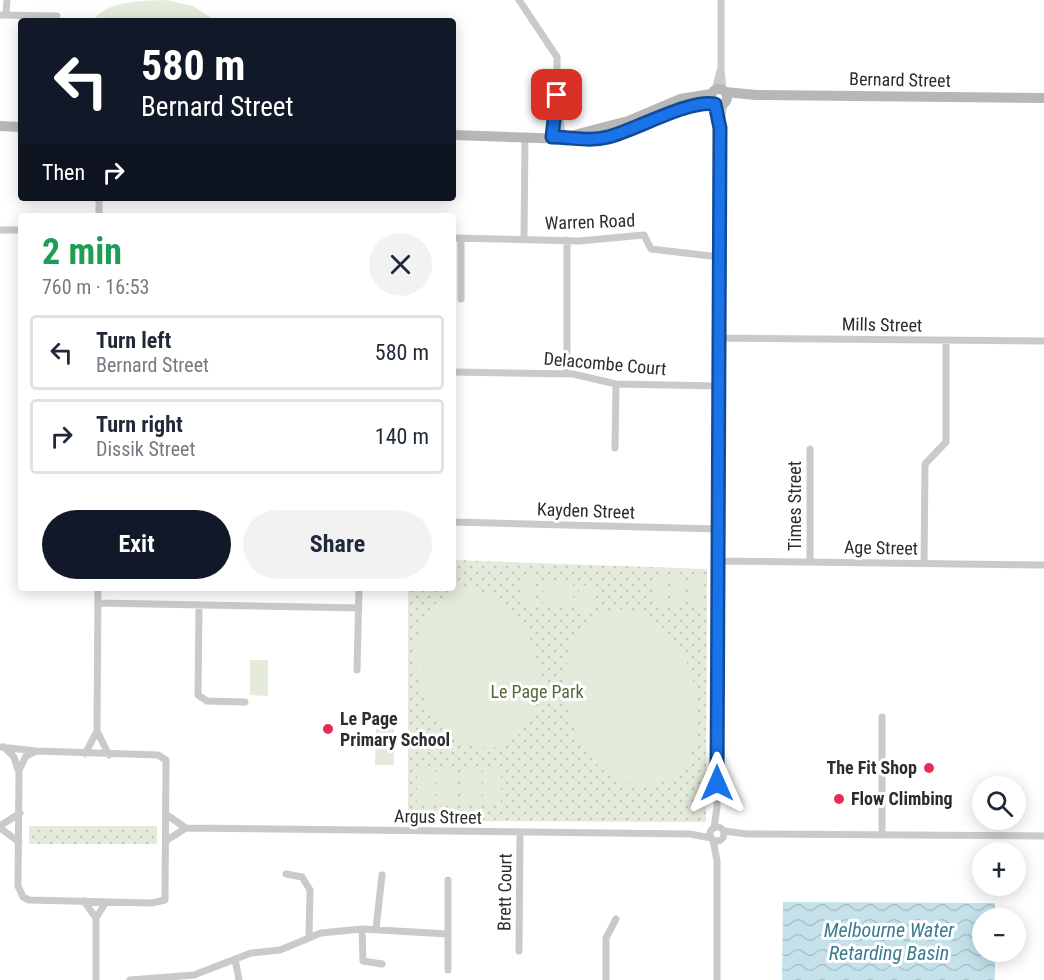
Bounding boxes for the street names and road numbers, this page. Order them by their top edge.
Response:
street label: Bernard Street [849,68,951,91]
street label: Warren Road [545,209,635,234]
street label: Mills Street [842,313,922,336]
street label: Delacombe Court [543,348,667,379]
street label: Times Street [784,461,805,551]
street label: Kayden Street [537,498,635,523]
street label: Age Street [844,536,918,559]
street label: Argus Street [394,805,482,828]
street label: Brett Court [493,853,516,931]

